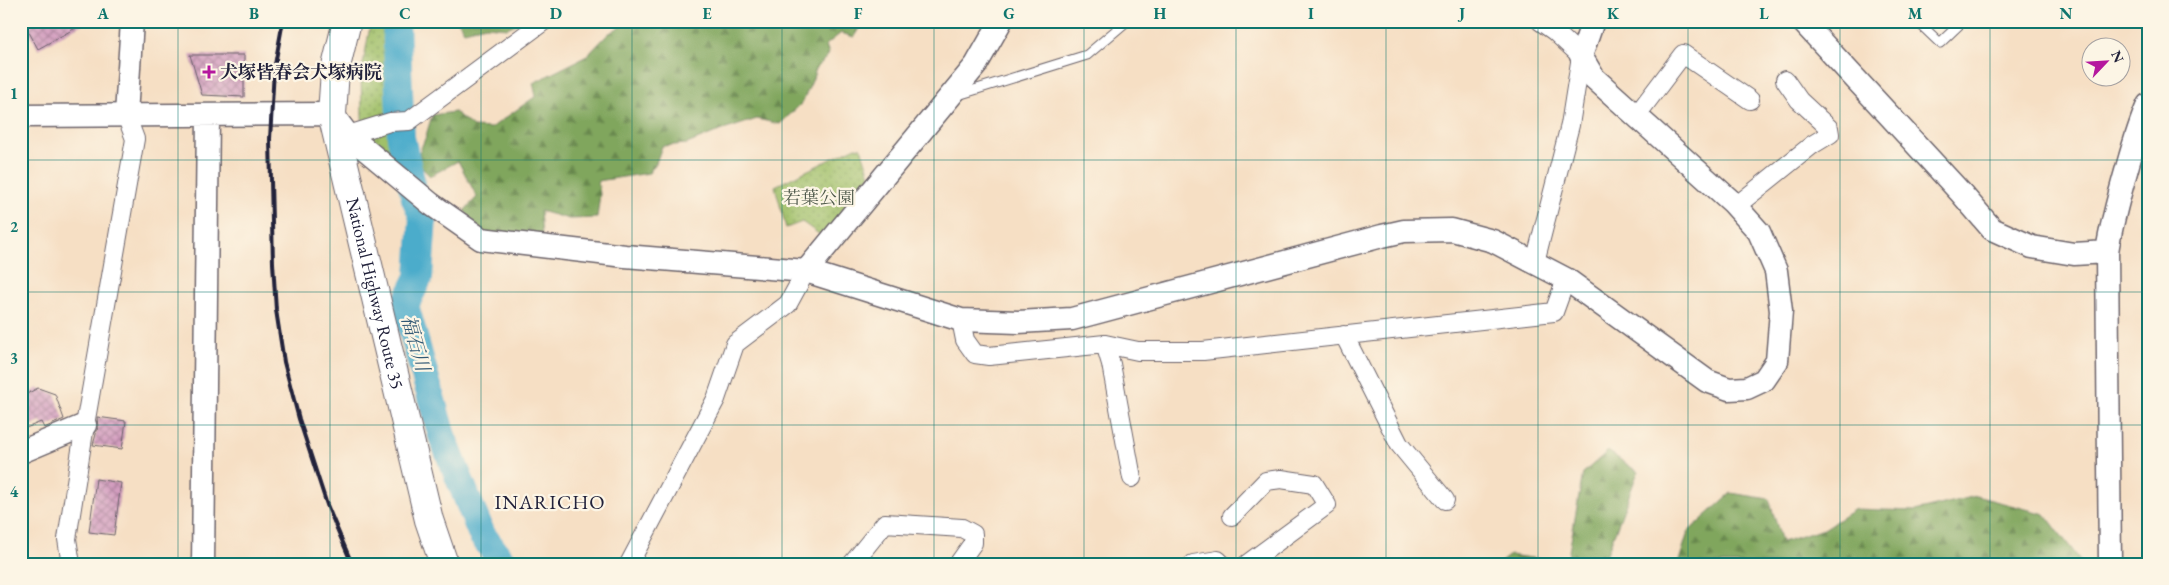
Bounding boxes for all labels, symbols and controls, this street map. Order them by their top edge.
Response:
text: A [96,3,109,24]
text: B [249,3,259,24]
text: C [399,3,411,24]
text: D [550,3,562,24]
text: E [702,3,712,24]
text: F [854,3,863,24]
text: G [1003,3,1015,24]
text: H [1154,3,1167,24]
text: I [1308,3,1314,24]
text: J [1457,3,1465,24]
text: K [1607,3,1620,24]
text: L [1759,3,1769,24]
text: M [1908,3,1923,24]
text: N [2060,3,2073,24]
north arrow [2082,38,2132,88]
text: N [2107,48,2129,66]
place label: 犬塚皆春会犬塚病院 [220,60,382,83]
marker: 犬塚皆春会犬塚病院 [202,65,216,79]
text: 1 [10,83,18,104]
park label: 若葉公園 [783,186,855,209]
street label: National Highway Route 35 [341,195,409,391]
text: 2 [10,216,19,237]
water label: 福石川 [396,312,436,376]
text: 3 [10,348,18,369]
text: 4 [10,481,19,502]
district label: INARICHO [494,489,606,515]

